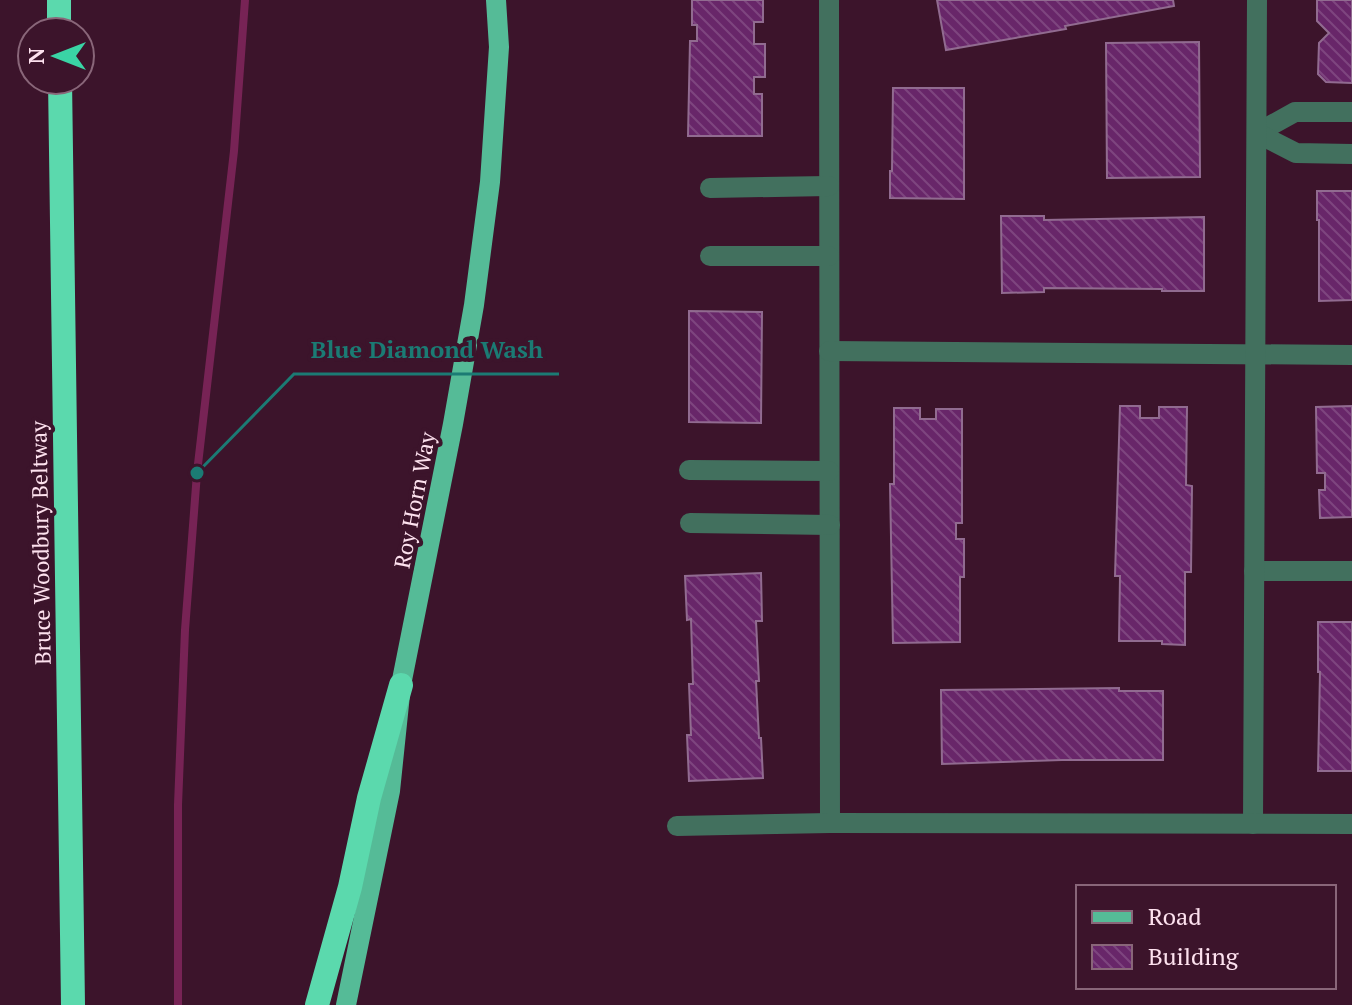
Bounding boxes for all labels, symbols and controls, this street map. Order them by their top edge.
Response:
north arrow [16,16,96,96]
text: N [21,47,50,64]
callout: Blue Diamond Wash [294,326,559,374]
text: Blue Diamond Wash [311,333,544,365]
street label: Bruce Woodbury Beltway [23,420,57,665]
street label: Roy Horn Way [387,429,442,571]
legend [1076,885,1336,989]
text: Road [1148,900,1202,932]
text: Building [1148,940,1239,972]

